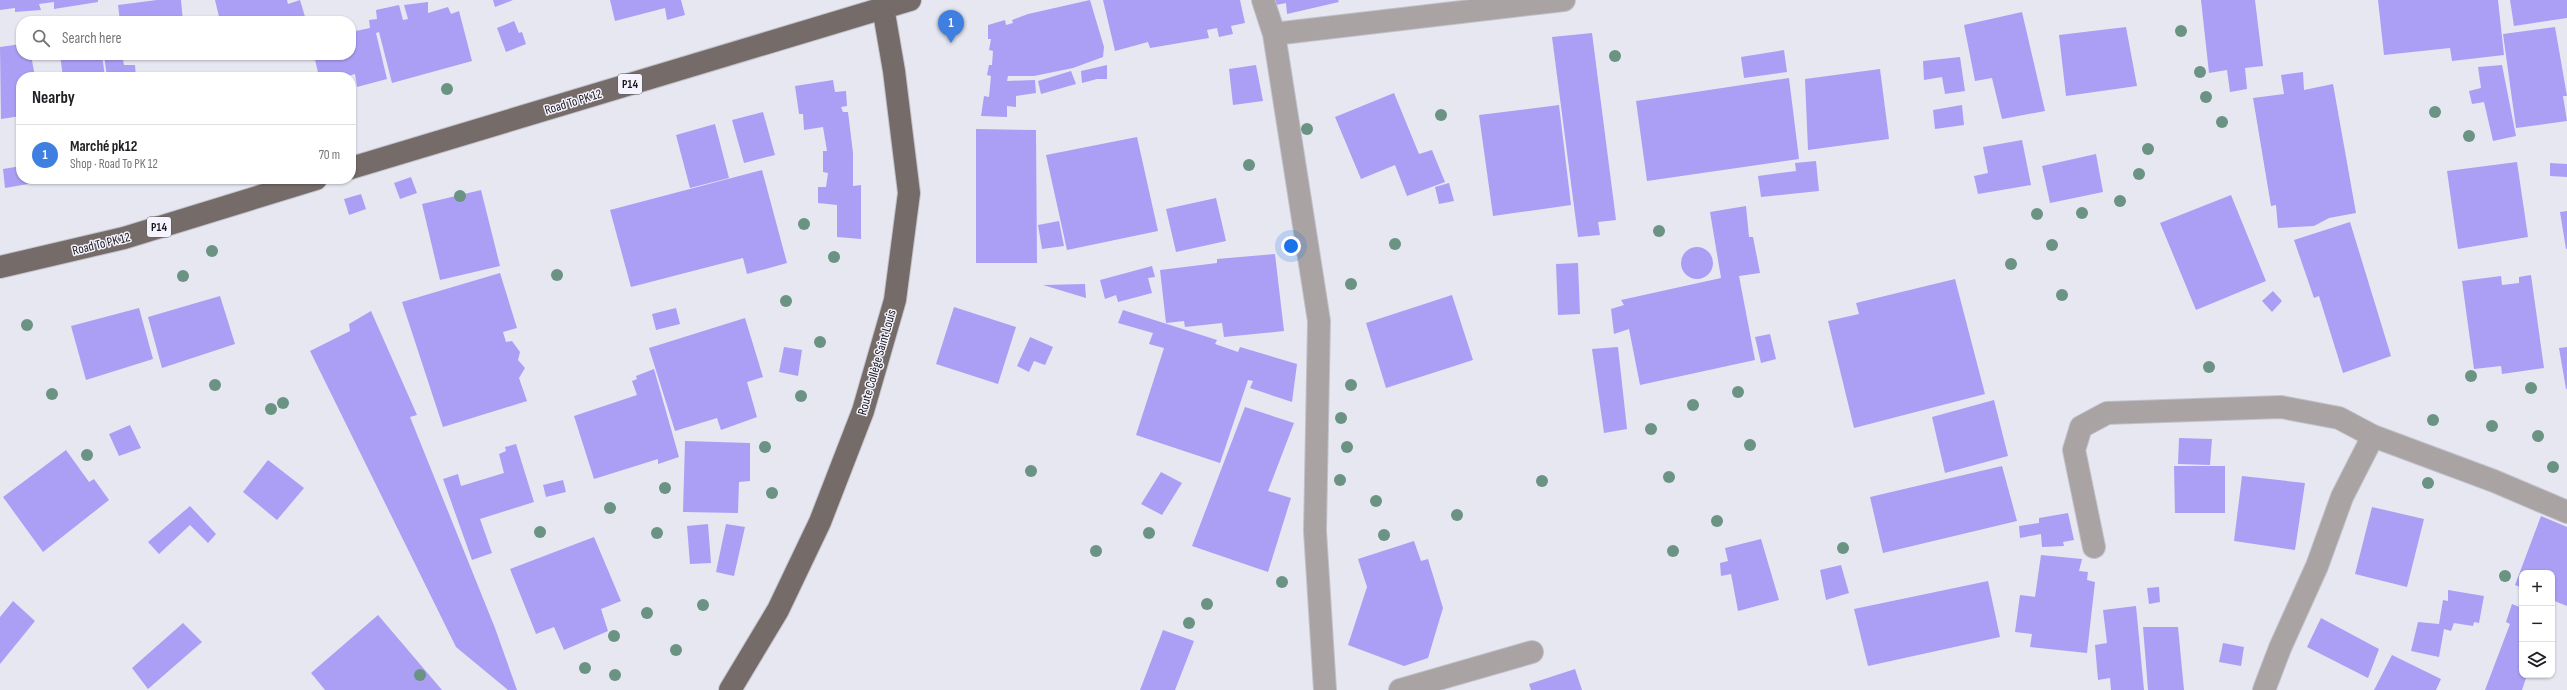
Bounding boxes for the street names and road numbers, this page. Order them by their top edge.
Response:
road number: P14 [618,74,642,94]
street label: Road To PK 12 [543,86,604,118]
road number: P14 [147,217,171,237]
street label: Road To PK 12 [71,229,132,259]
street label: Route Collège Saint Louis [854,307,900,417]

